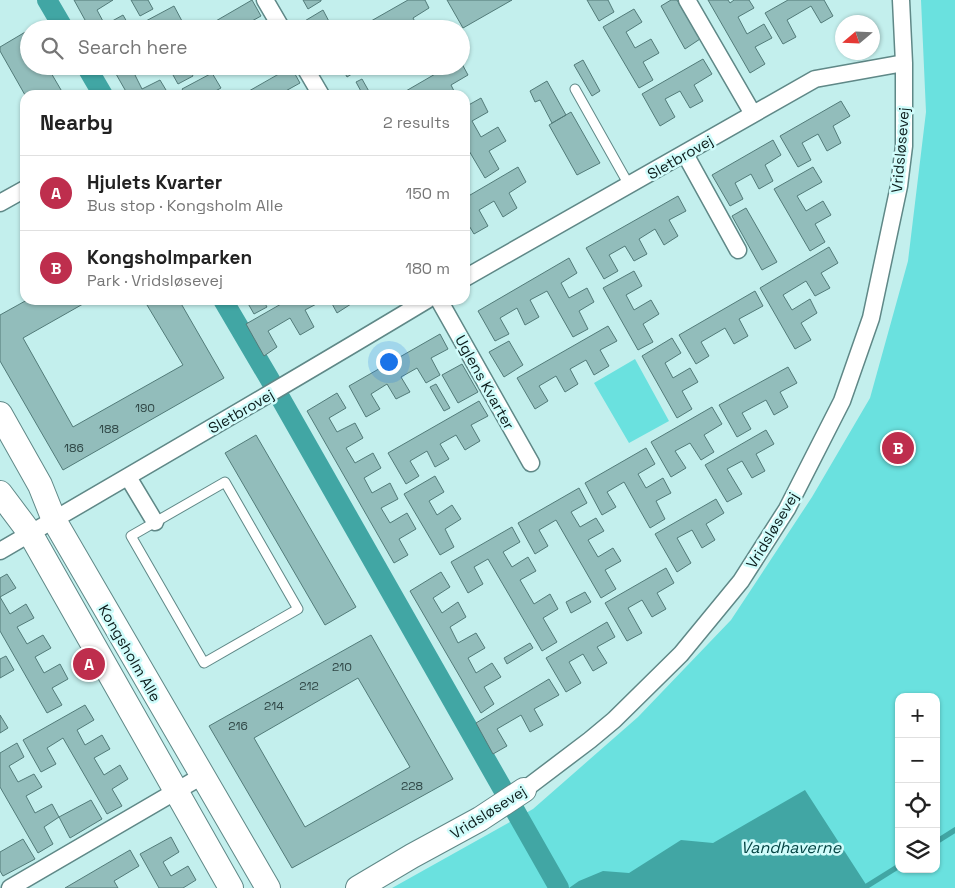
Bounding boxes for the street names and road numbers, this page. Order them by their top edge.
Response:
street label: Vridsløsevej [887,106,913,194]
street label: Sletbrovej [644,131,716,183]
street label: Uglens Kvarter [451,331,519,433]
street label: Sletbrovej [205,385,277,437]
street label: Vridsløsevej [742,488,802,572]
street label: Kongsholm Alle [94,601,166,705]
street label: Vridsløsevej [447,781,529,843]

